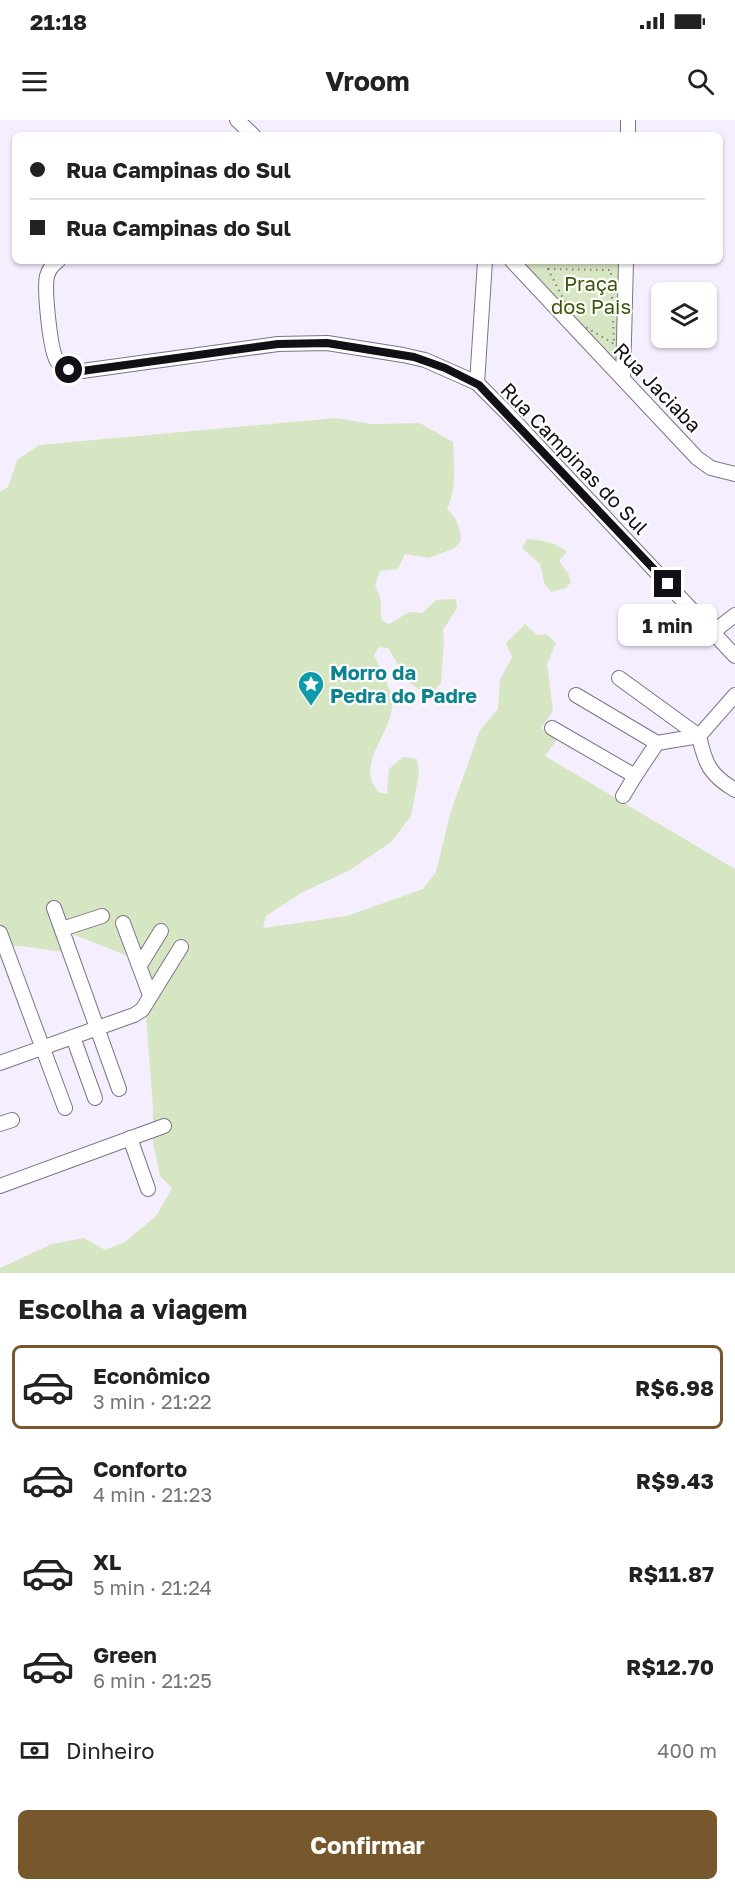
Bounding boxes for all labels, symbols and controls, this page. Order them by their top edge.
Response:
text: 21:18 [30,8,87,35]
icon: menu [18,65,51,98]
text: Vroom [325,65,410,97]
icon: search [684,65,717,98]
text: Rua Campinas do Sul [66,156,291,183]
text: Rua Campinas do Sul [66,214,291,241]
park label: Praça dos Pais [551,271,631,318]
map controls [651,282,717,348]
button: layers [651,282,717,348]
street label: Rua Jaciaba [609,337,707,437]
route start [55,356,82,383]
street label: Rua Campinas do Sul [496,377,654,539]
route end [654,570,681,597]
callout: 1 min [618,605,718,647]
text: 1 min [642,613,693,637]
place label: Morro da Pedra do Padre [330,660,477,707]
place icon: Morro da Pedra do Padre [296,669,326,707]
text: Escolha a viagem [18,1293,247,1325]
icon: car [21,1360,75,1414]
text: Econômico [93,1362,210,1389]
text: R$6.98 [635,1374,714,1401]
text: 3 min · 21:22 [93,1389,212,1413]
icon: car [21,1453,75,1507]
text: Conforto [93,1455,187,1482]
text: R$9.43 [636,1467,714,1494]
text: 4 min · 21:23 [93,1482,212,1506]
icon: car [21,1546,75,1600]
text: XL [93,1548,121,1575]
text: R$11.87 [628,1560,714,1587]
text: 5 min · 21:24 [93,1575,212,1599]
icon: car [21,1639,75,1693]
text: Green [93,1641,157,1668]
text: R$12.70 [626,1653,714,1680]
text: 6 min · 21:25 [93,1668,212,1692]
icon: cash [18,1734,51,1767]
text: Dinheiro [66,1737,155,1764]
text: 400 m [657,1738,717,1762]
button: Confirmar [18,1810,717,1879]

